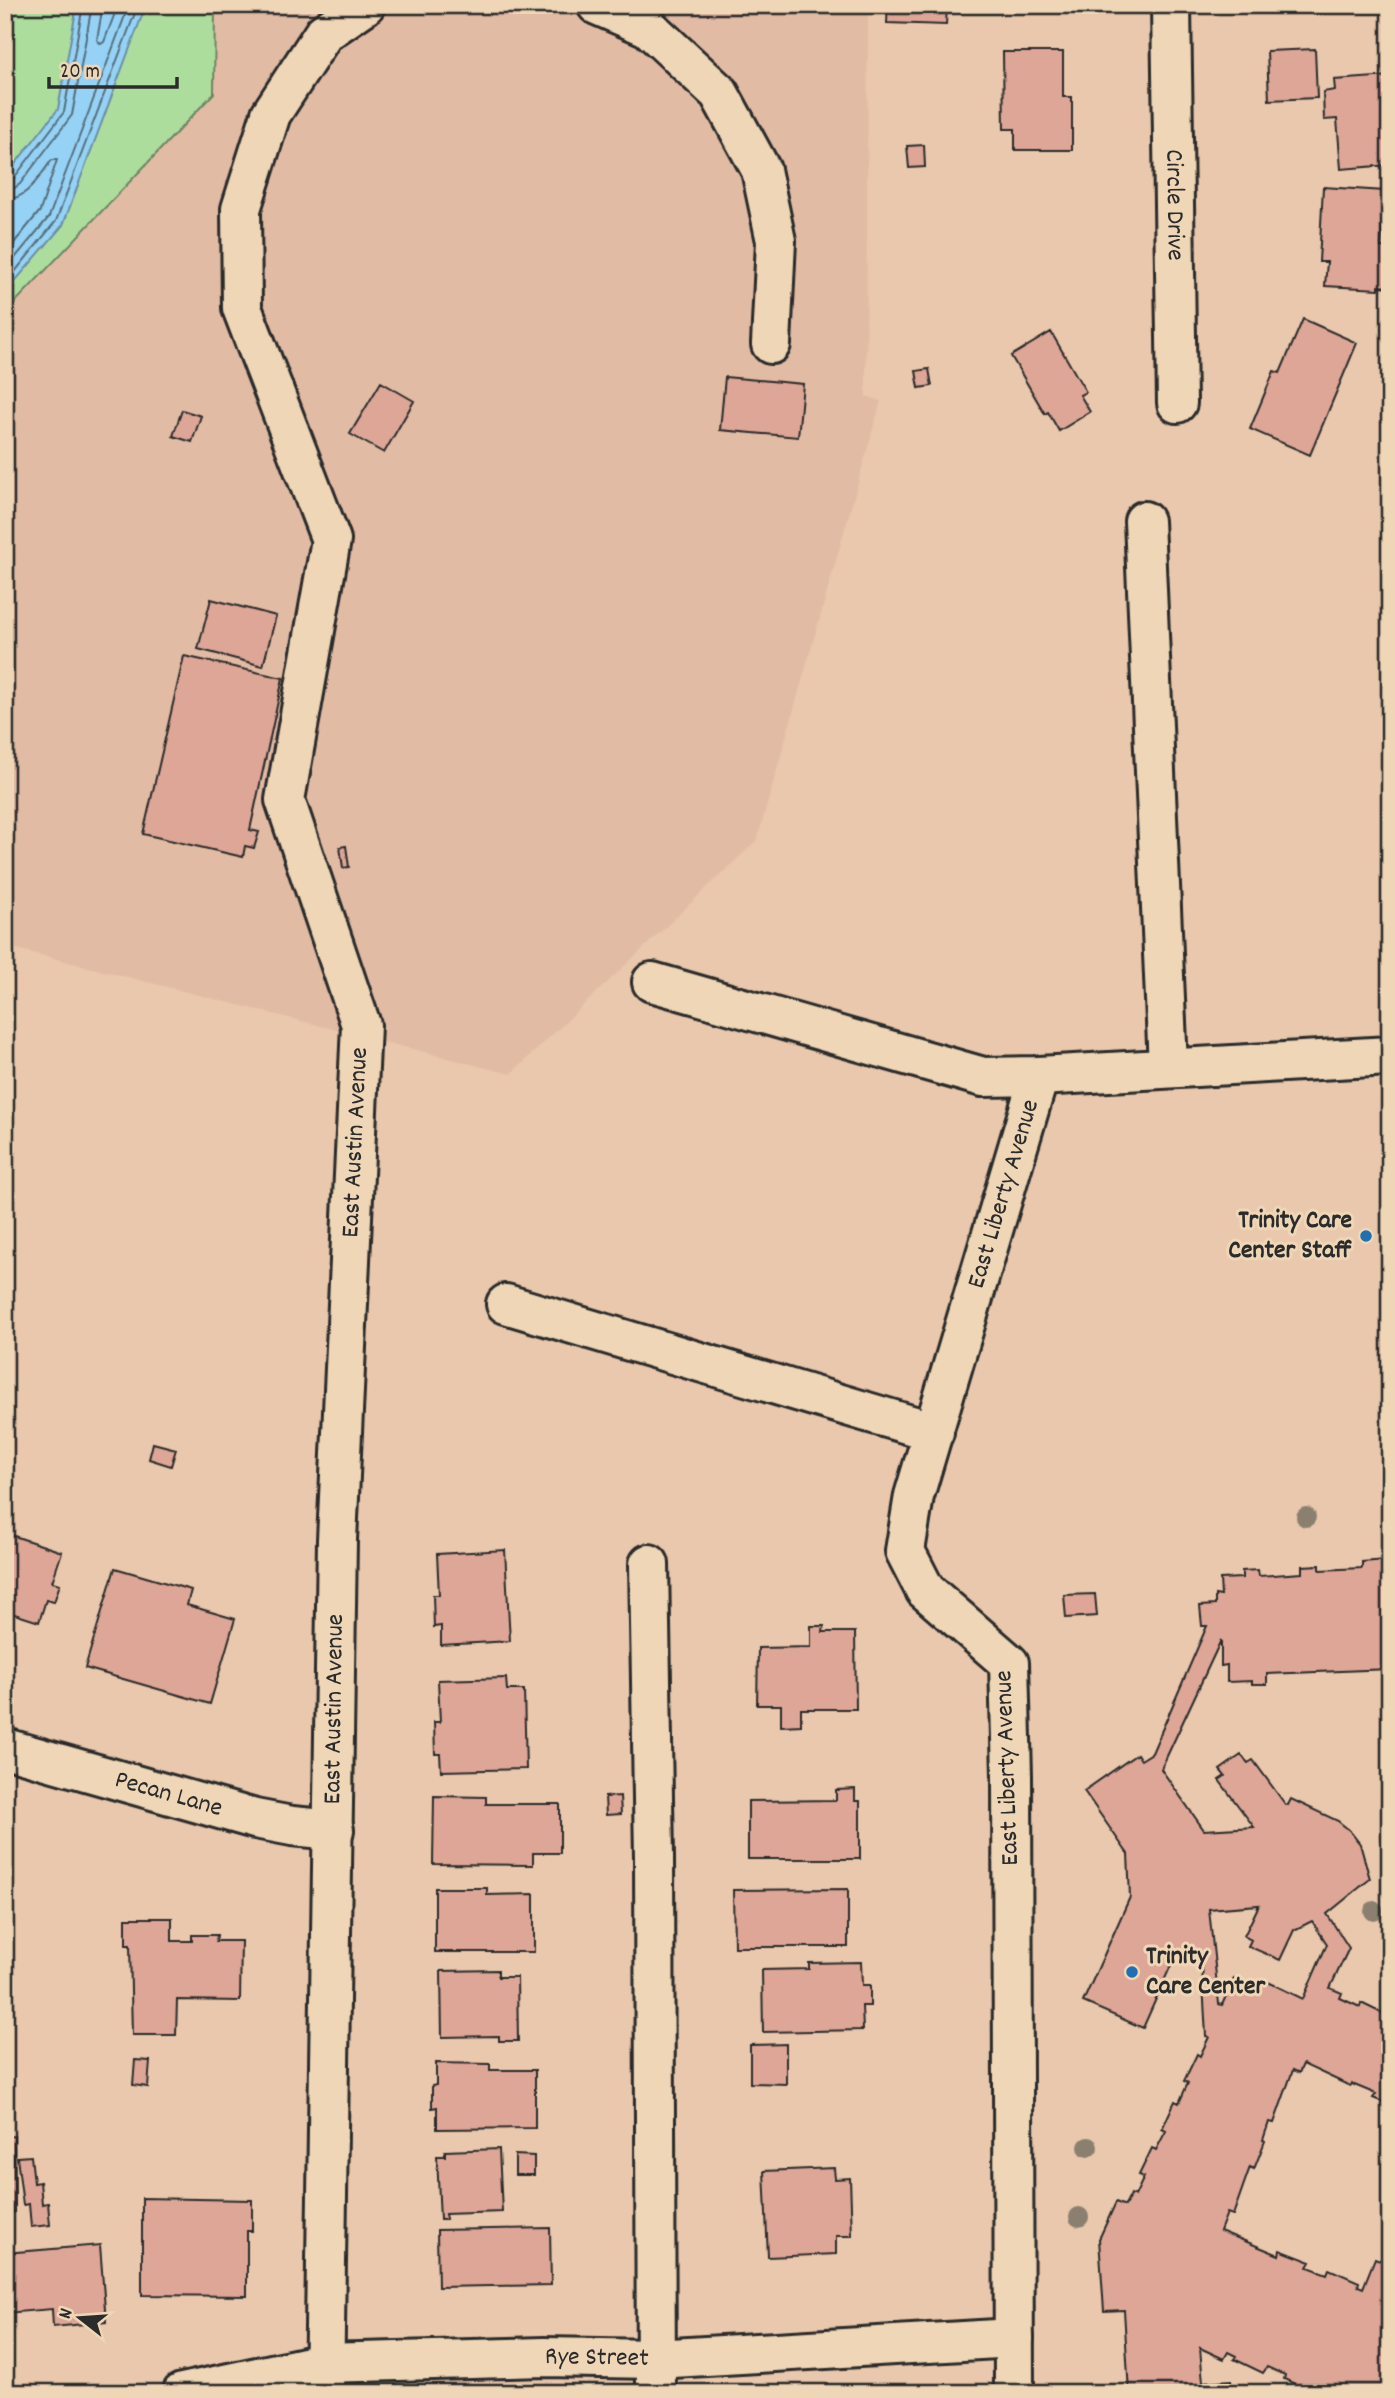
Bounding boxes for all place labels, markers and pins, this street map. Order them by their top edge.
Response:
place label: Trinity Care Center Staff [1228,1203,1352,1270]
marker: Trinity Care Center Staff [1358,1228,1374,1244]
place label: Trinity Care Center [1146,1939,1265,2006]
marker: Trinity Care Center [1124,1964,1140,1980]

